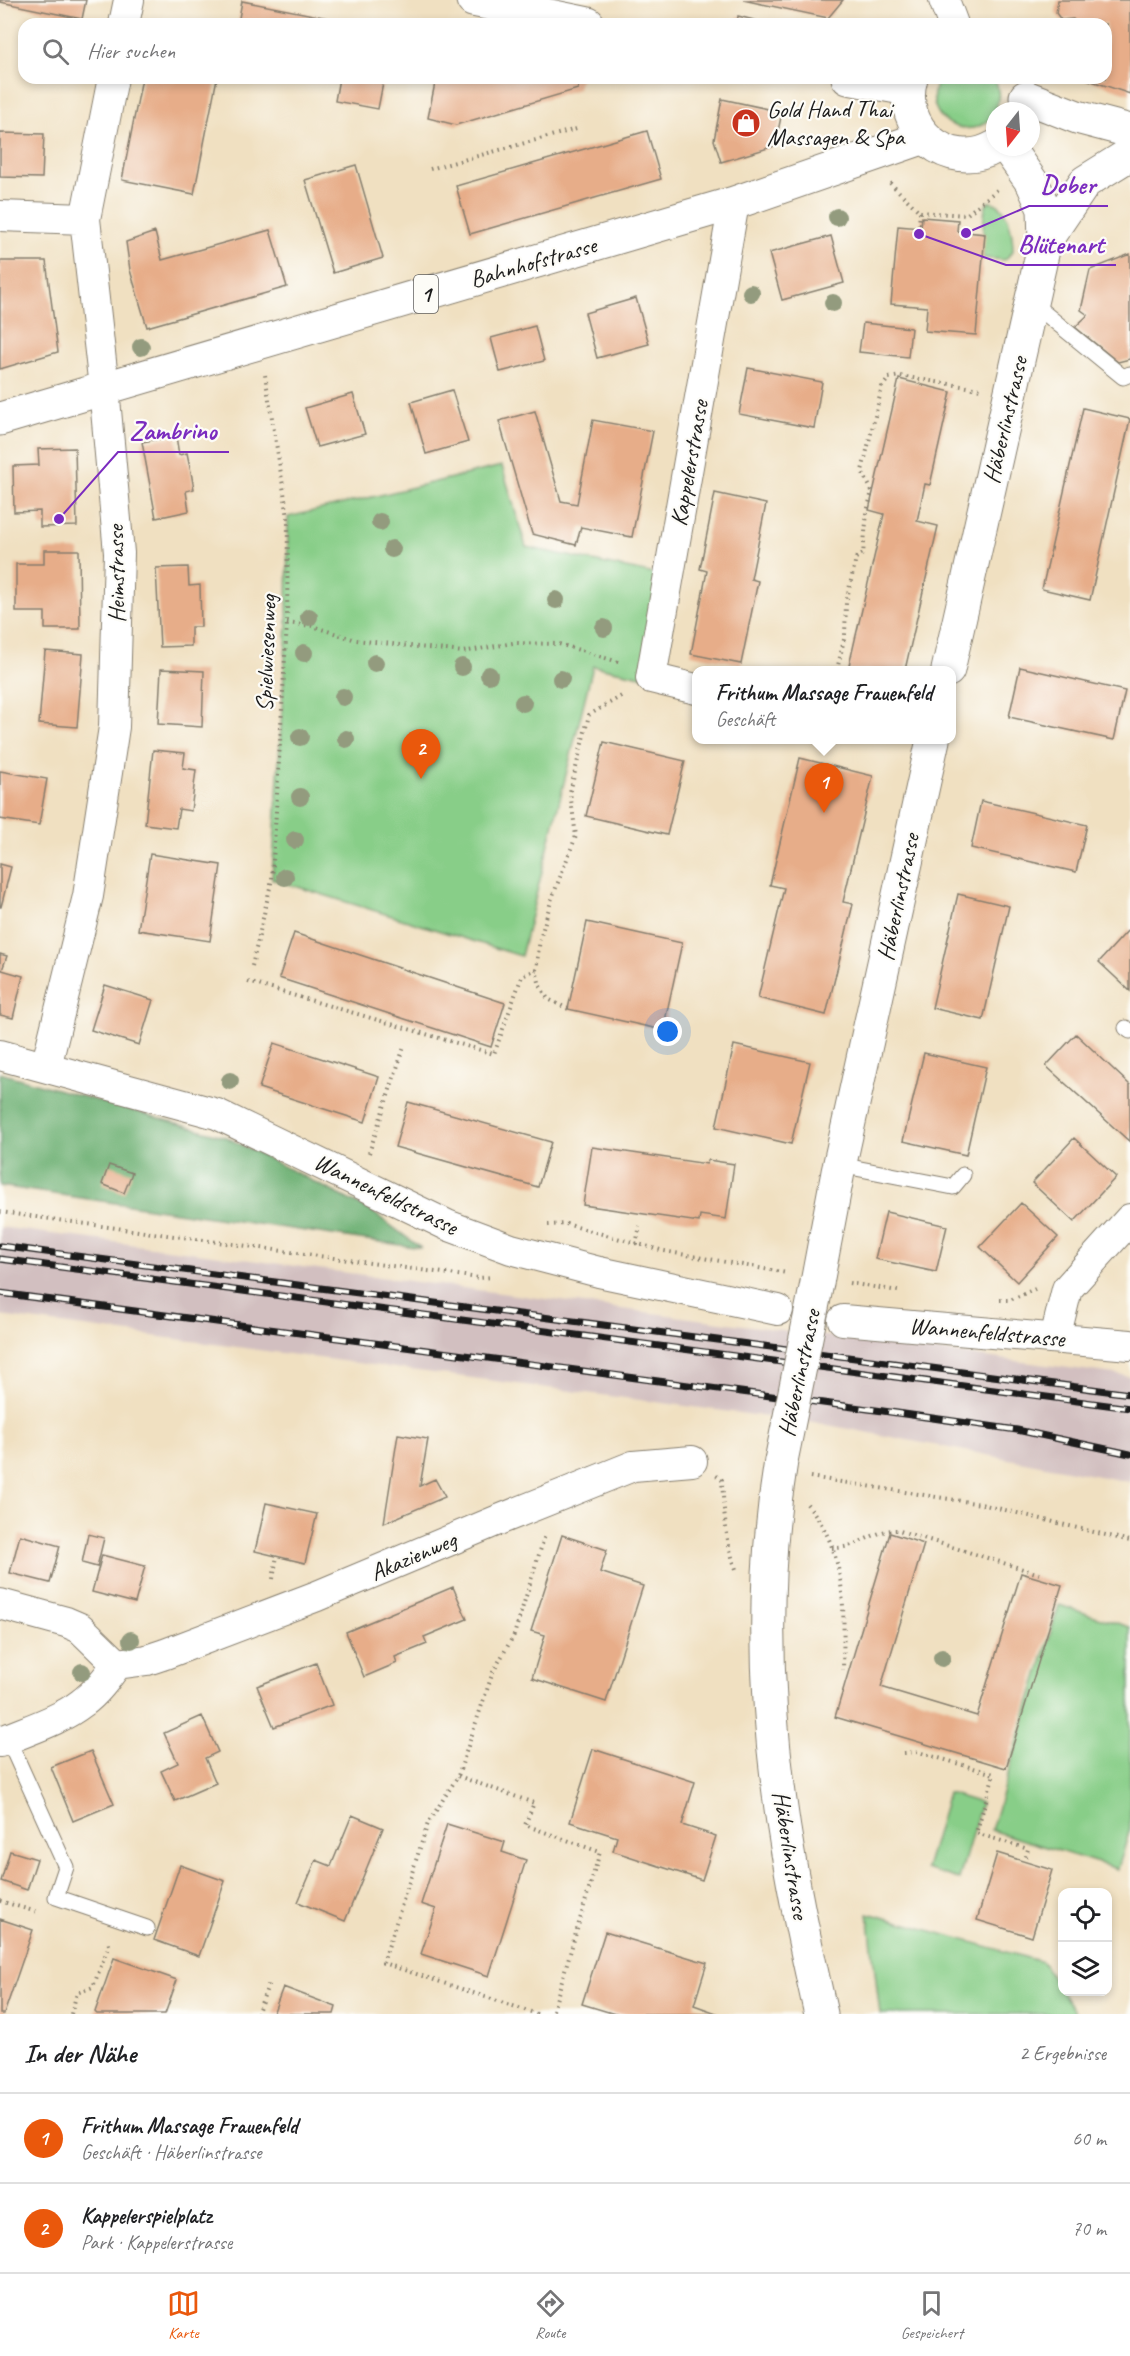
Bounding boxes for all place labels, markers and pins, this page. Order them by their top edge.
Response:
place label: Gold Hand Thai Massagen & Spa [767,94,906,152]
shop icon: Gold Hand Thai Massagen & Spa [730,107,762,139]
callout: Dober [1029,162,1108,206]
callout: Blütenart [1006,221,1116,265]
callout: Zambrino [118,408,229,452]
pin: 2 [402,730,440,779]
pin: 1 [804,764,844,813]

